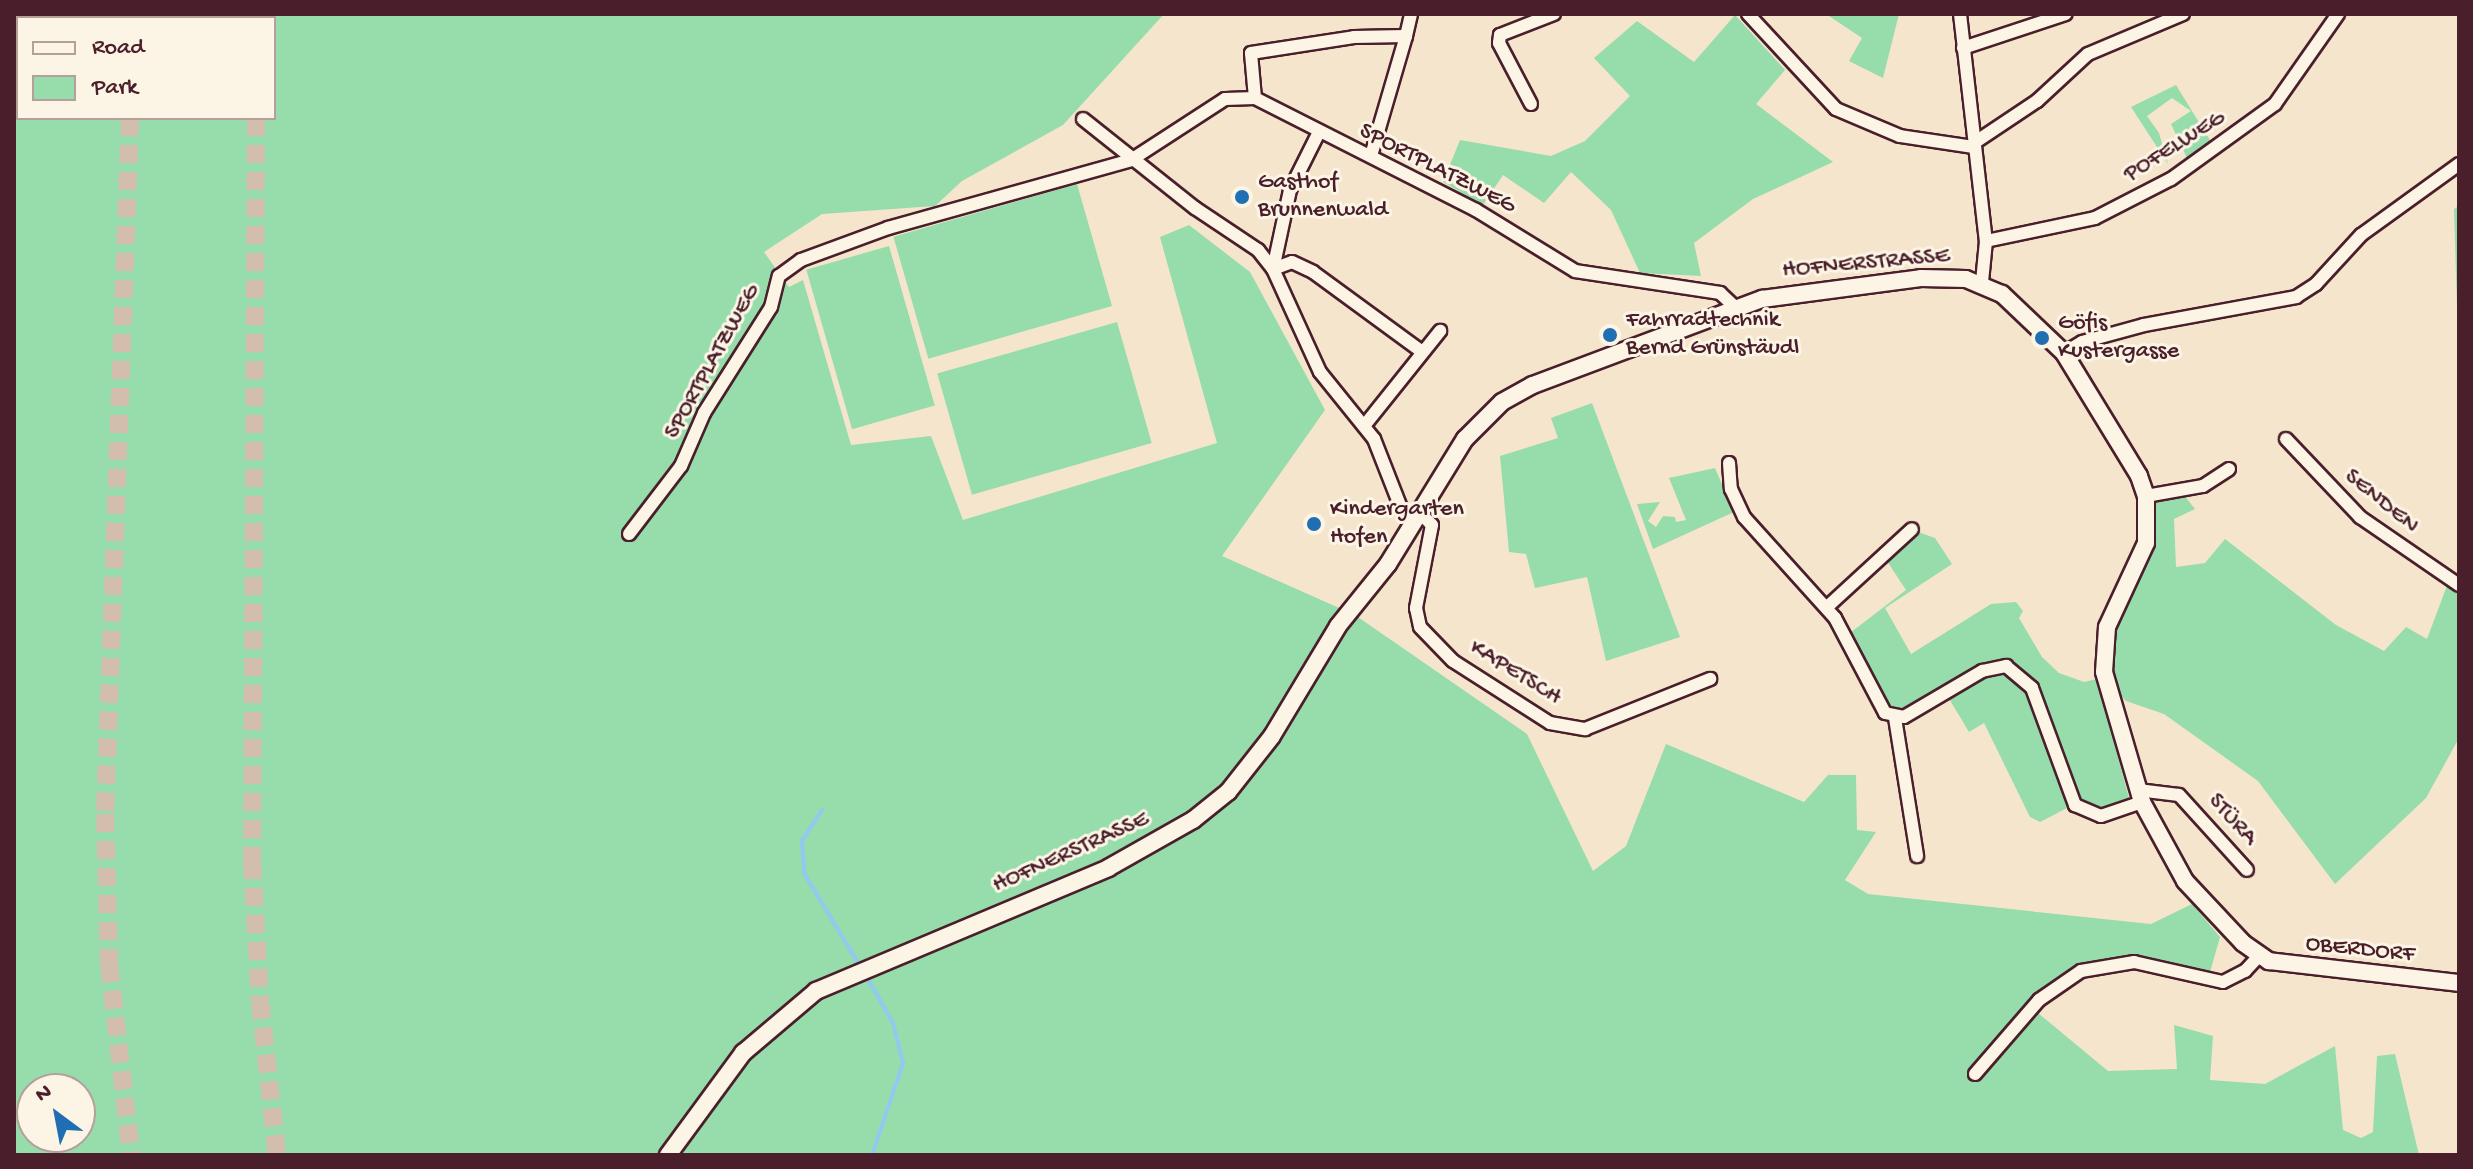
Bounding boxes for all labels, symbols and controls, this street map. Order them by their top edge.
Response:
legend [16,16,276,120]
text: Road [92,34,144,63]
text: Park [92,74,138,103]
street label: POFELWEG [2119,105,2231,189]
street label: SPORTPLATZWEG [1354,117,1520,221]
place label: Gasthof Brunnenwald [1258,169,1388,225]
marker: Gasthof Brunnenwald [1233,188,1251,206]
street label: HOFNERSTRASSE [1781,242,1951,286]
street label: SPORTPLATZWEG [659,280,767,444]
place label: Fahrradtechnik Bernd Grünstäudl [1626,307,1799,363]
place label: Göfis Kustergasse [2058,310,2179,366]
marker: Fahrradtechnik Bernd Grünstäudl [1601,326,1619,344]
marker: Göfis Kustergasse [2033,329,2051,347]
street label: SENDEN [2338,463,2424,541]
place label: Kindergarten Hofen [1330,496,1464,552]
marker: Kindergarten Hofen [1305,515,1323,533]
street label: KAPETSCH [1464,634,1566,712]
street label: STÜRA [2201,788,2263,852]
street label: HOFNERSTRASSE [988,806,1154,900]
street label: OBERDORF [2304,930,2416,970]
north arrow [16,1073,96,1153]
text: N [31,1080,57,1109]

